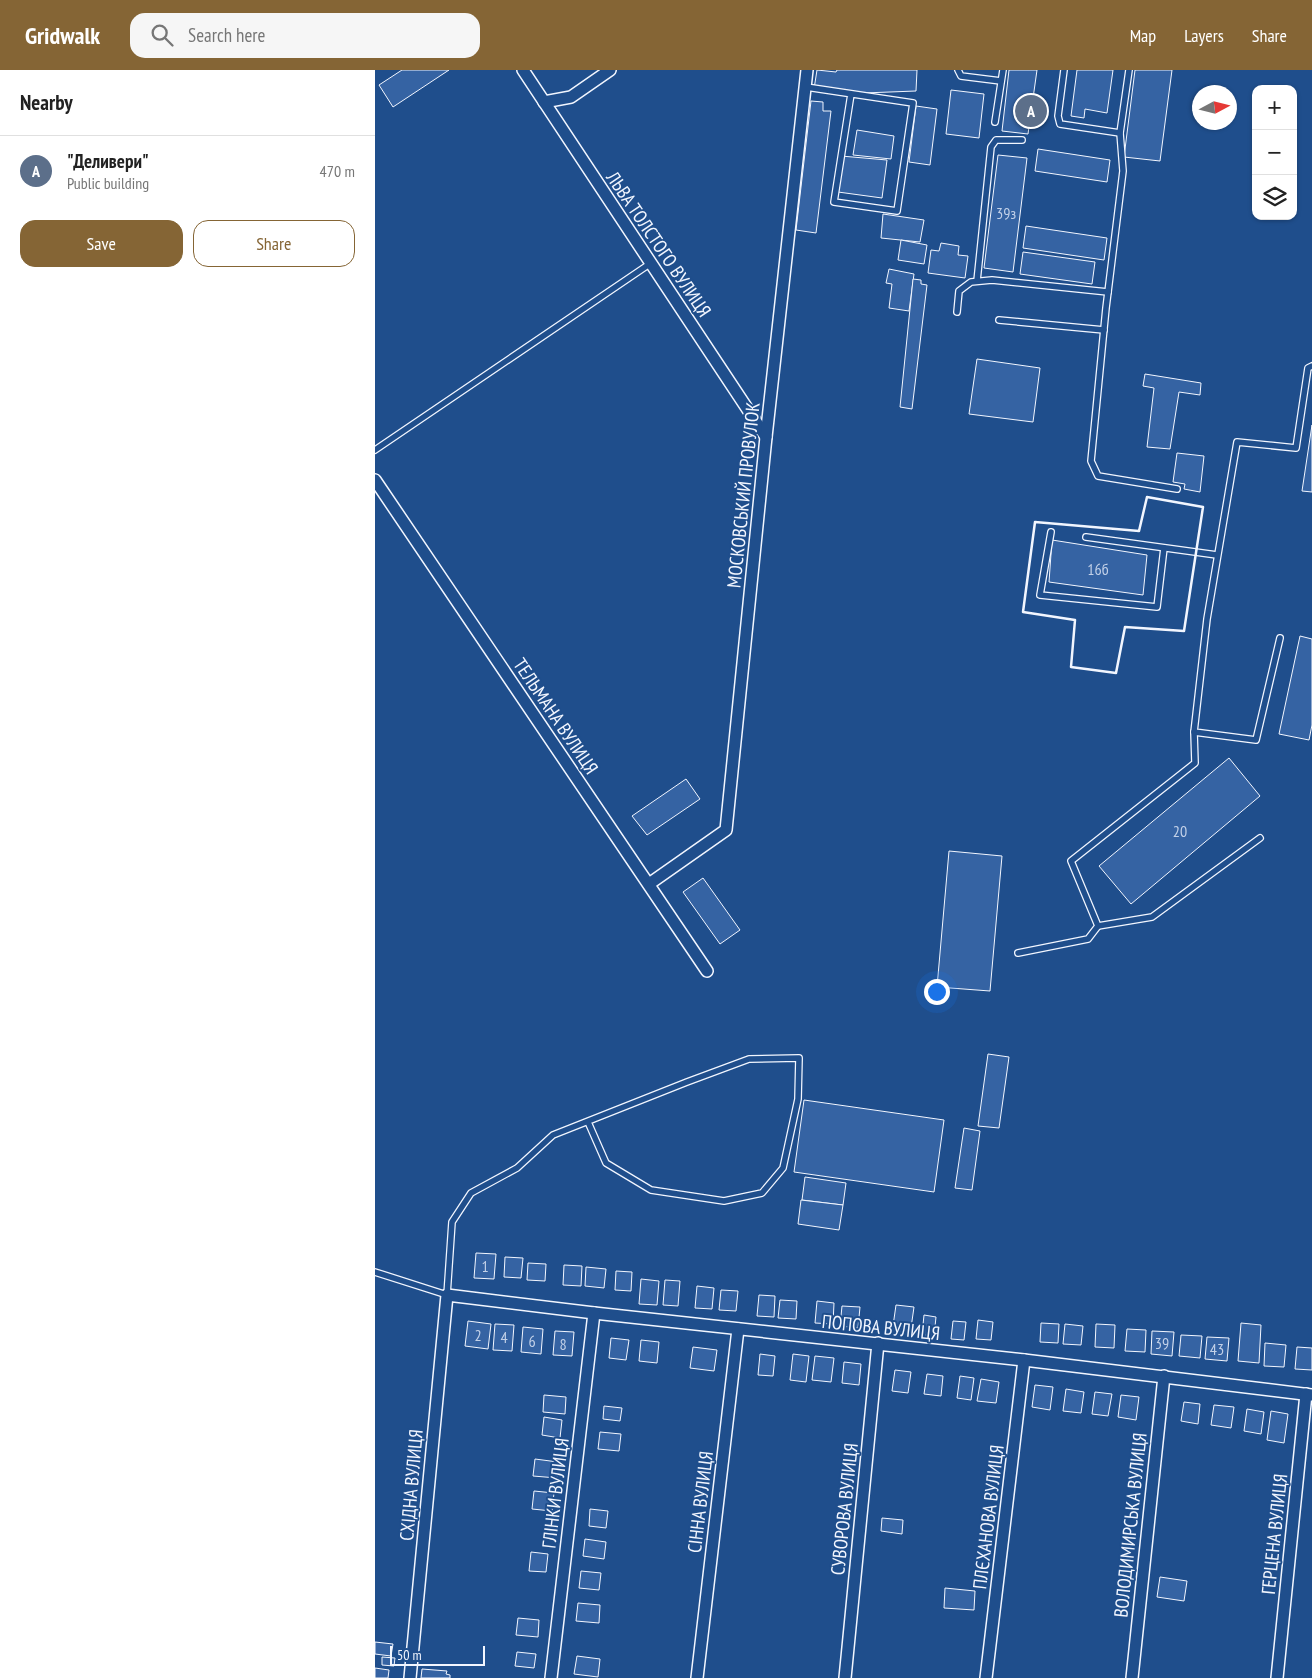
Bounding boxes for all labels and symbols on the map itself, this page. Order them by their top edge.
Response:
north arrow [1192,85,1237,130]
pin: A [1015,92,1047,130]
street label: ЛЬВА ТОЛСТОГО ВУЛИЦЯ [601,166,717,321]
house number: 39з [996,203,1016,223]
street label: МОСКОВСЬКИЙ ПРОВУЛОК [721,401,765,589]
house number: 16б [1087,559,1109,579]
street label: ТЕЛЬМАНА ВУЛИЦЯ [508,653,604,779]
house number: 20 [1173,821,1187,841]
your location [924,979,950,1005]
house number: 1 [481,1256,489,1276]
street label: ПОПОВА ВУЛИЦЯ [821,1309,941,1345]
house number: 2 [474,1325,482,1345]
house number: 4 [500,1327,508,1347]
house number: 6 [528,1331,536,1351]
house number: 39 [1155,1333,1169,1353]
house number: 8 [559,1334,567,1354]
house number: 43 [1210,1339,1224,1359]
street label: СХІДНА ВУЛИЦЯ [394,1428,428,1542]
street label: ВОЛОДИМИРСЬКА ВУЛИЦЯ [1108,1431,1152,1619]
street label: ГЛІНКИ ВУЛИЦЯ [536,1436,574,1550]
street label: СУВОРОВА ВУЛИЦЯ [825,1442,863,1576]
street label: ПЛЄХАНОВА ВУЛИЦЯ [967,1444,1009,1590]
street label: СІННА ВУЛИЦЯ [682,1450,718,1554]
street label: ГЕРЦЕНА ВУЛИЦЯ [1256,1473,1292,1595]
scale bar [390,1643,485,1666]

